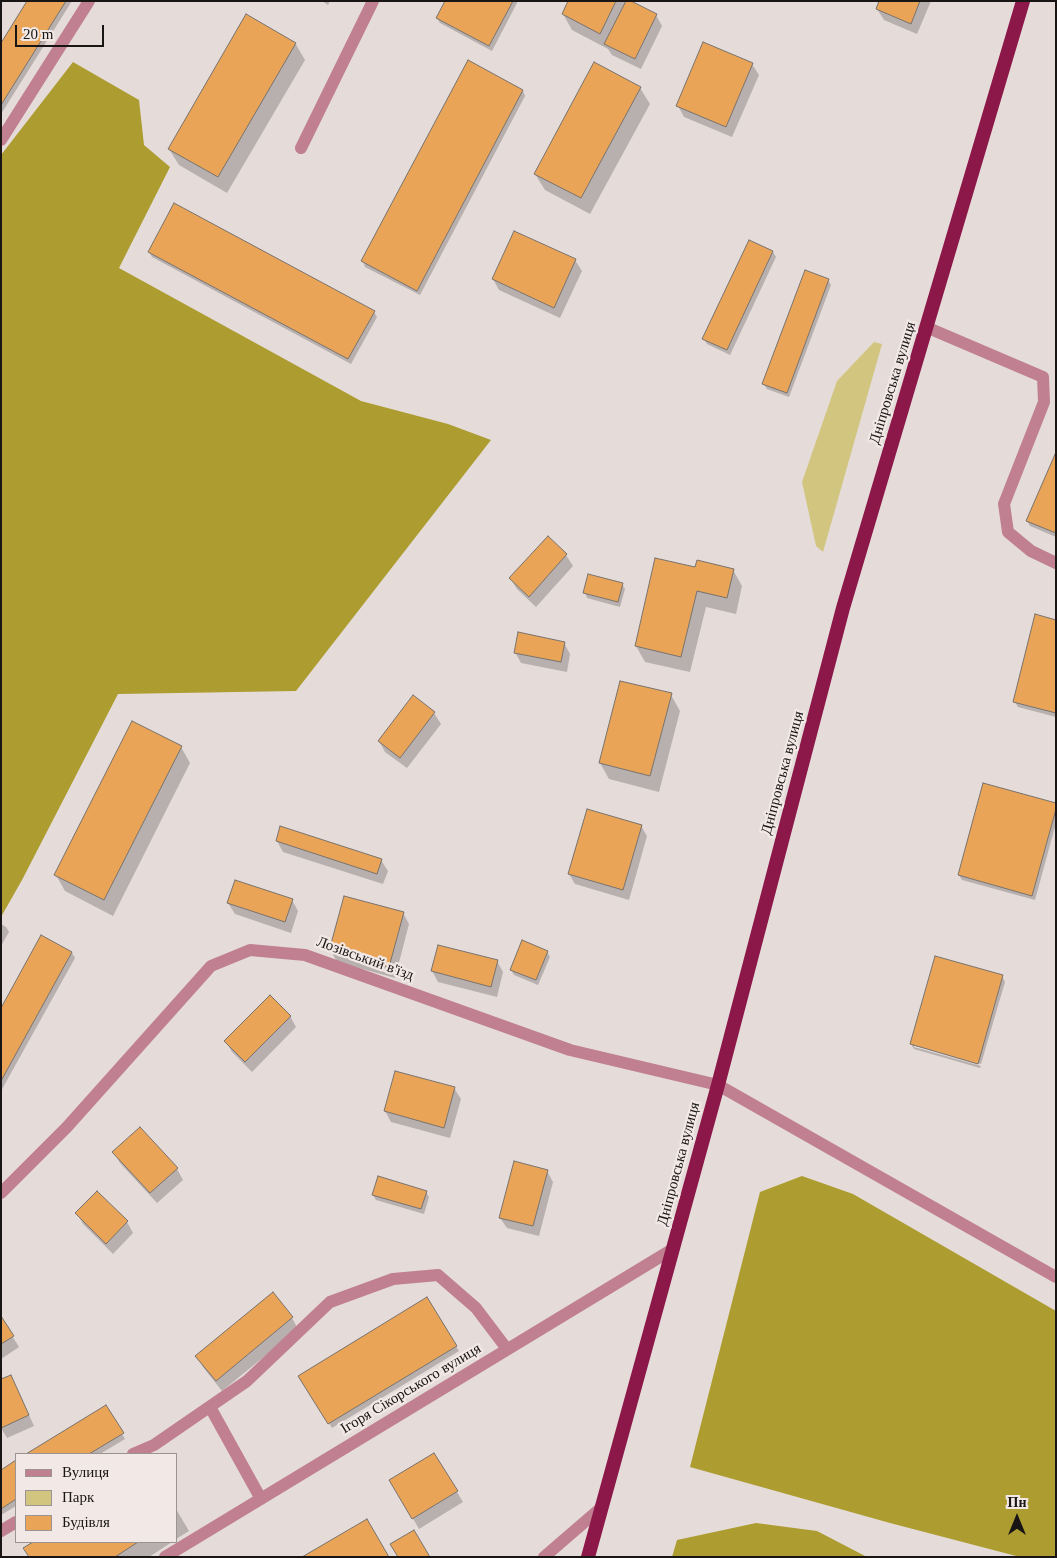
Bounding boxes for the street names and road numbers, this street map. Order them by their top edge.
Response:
street label: Дніпровська вулиця [866,320,920,446]
street label: Дніпровська вулиця [758,709,808,837]
street label: Лозівський в'їзд [314,933,416,985]
street label: Дніпровська вулиця [654,1100,704,1228]
street label: Ігоря Сікорського вулиця [338,1340,484,1438]

